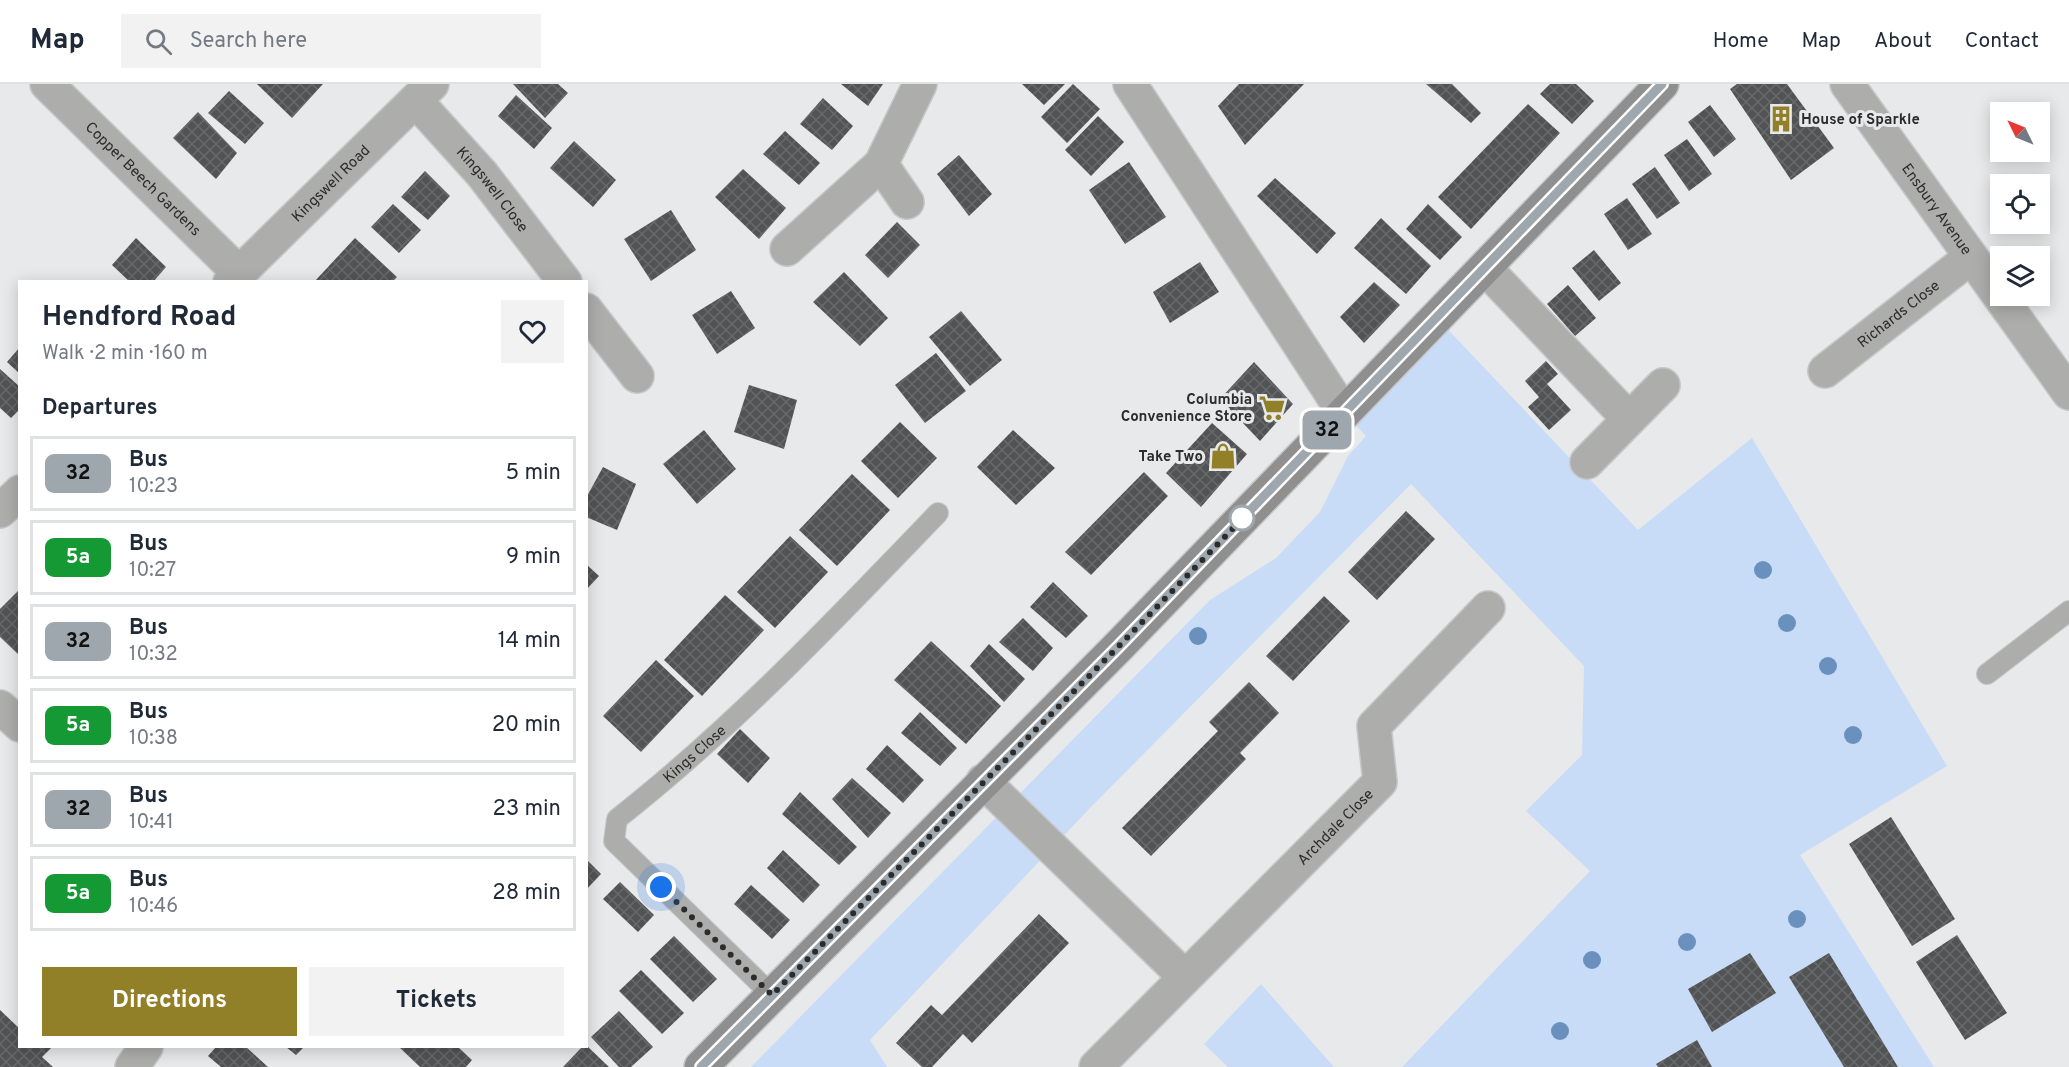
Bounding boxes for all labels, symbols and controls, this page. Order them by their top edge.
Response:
search box [121,14,541,68]
text: Map [30,23,85,59]
icon: search [142,25,175,58]
text: Search here [190,28,307,55]
text: Home [1713,28,1769,55]
text: Map [1802,28,1841,55]
text: About [1874,28,1932,55]
text: Contact [1965,28,2039,55]
north arrow [1990,102,2050,162]
map controls [1990,102,2050,306]
building icon: House of Sparkle [1766,104,1796,134]
place label: House of Sparkle [1801,111,1920,130]
street label: Copper Beech Gardens [80,119,204,241]
street label: Kingswell Road [288,142,375,227]
street label: Kingswell Close [451,144,532,237]
street label: Ensbury Avenue [1896,160,1975,260]
button: locate [1990,174,2050,234]
button: layers [1990,246,2050,306]
street label: Richards Close [1854,277,1944,353]
text: Hendford Road [42,300,236,336]
button: heart [501,300,564,363]
text: Walk · 2 min · 160 m [42,341,208,367]
place label: Columbia Convenience Store [1121,391,1252,427]
supermarket icon: Columbia Convenience Store [1257,393,1287,423]
text: Departures [42,395,158,422]
line badge: 32 [1300,410,1354,450]
text: 32 [1314,417,1340,444]
shop icon: Take Two [1208,441,1238,471]
text: Bus [129,447,168,474]
place label: Take Two [1139,448,1203,467]
text: 32 [65,460,91,487]
text: 5 min [506,460,561,487]
text: 10:23 [129,474,178,500]
unlabelled marker [1229,505,1255,531]
text: Bus [129,531,168,558]
text: 5a [66,544,90,571]
text: 9 min [506,544,561,571]
text: 10:27 [129,558,176,584]
text: Bus [129,615,168,642]
text: 32 [65,628,91,655]
text: 14 min [498,628,561,655]
text: 10:32 [129,642,178,668]
text: Bus [129,699,168,726]
text: 5a [66,712,90,739]
text: 20 min [492,712,561,739]
street label: Kings Close [660,722,731,788]
text: 10:38 [129,726,178,752]
text: Bus [129,783,168,810]
street label: Archdale Close [1294,786,1379,870]
text: 32 [65,796,91,823]
text: 23 min [493,796,561,823]
text: 10:41 [129,810,174,836]
text: Bus [129,867,168,894]
your location [646,872,676,902]
text: 5a [66,880,90,907]
text: 28 min [492,880,561,907]
text: 10:46 [129,894,178,920]
button: Directions [42,967,297,1036]
button: Tickets [309,967,564,1036]

